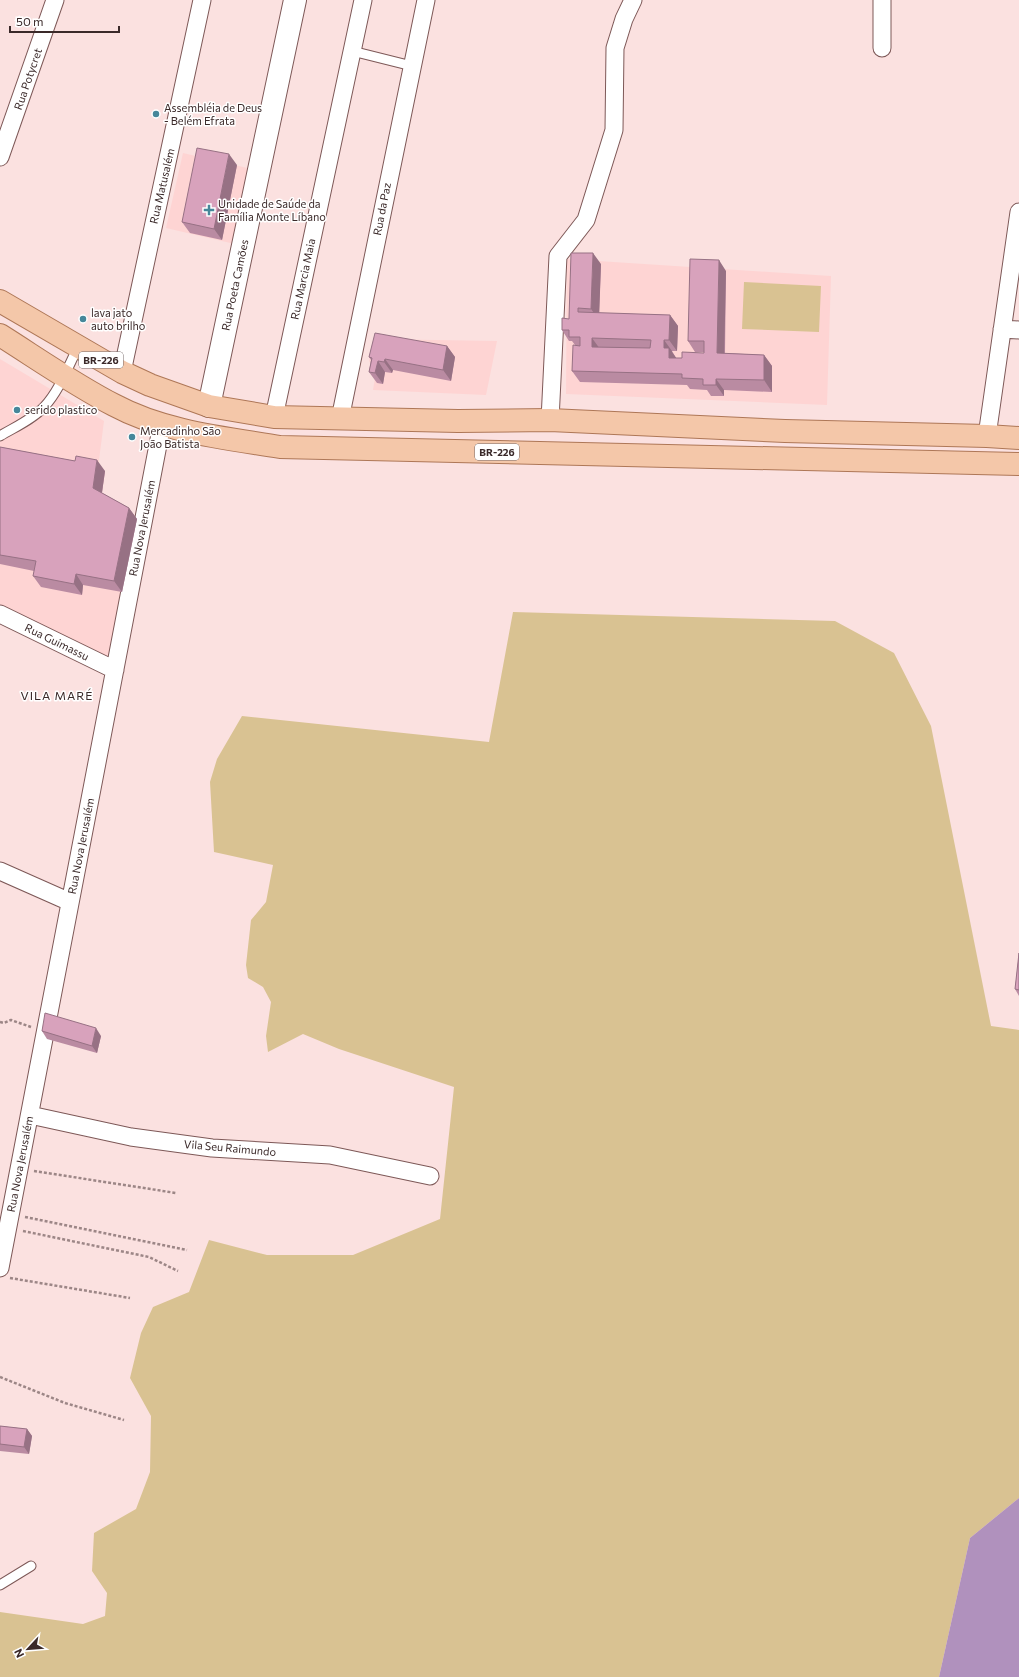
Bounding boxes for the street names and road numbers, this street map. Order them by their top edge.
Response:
street label: Rua Potycret [11,46,44,111]
street label: Rua Matusalém [147,147,177,225]
street label: Rua da Paz [370,181,393,236]
street label: Rua Marcia Maia [288,237,317,321]
street label: Rua Poeta Camões [218,238,251,332]
road number: BR-226 [79,352,123,368]
road number: BR-226 [475,444,519,460]
street label: Rua Nova Jerusalém [126,479,158,577]
street label: Rua Guimassu [23,620,91,663]
street label: Rua Nova Jerusalém [65,797,97,895]
street label: Rua Nova Jerusalém [4,1115,36,1213]
street label: Vila Seu Raimundo [183,1137,277,1158]

